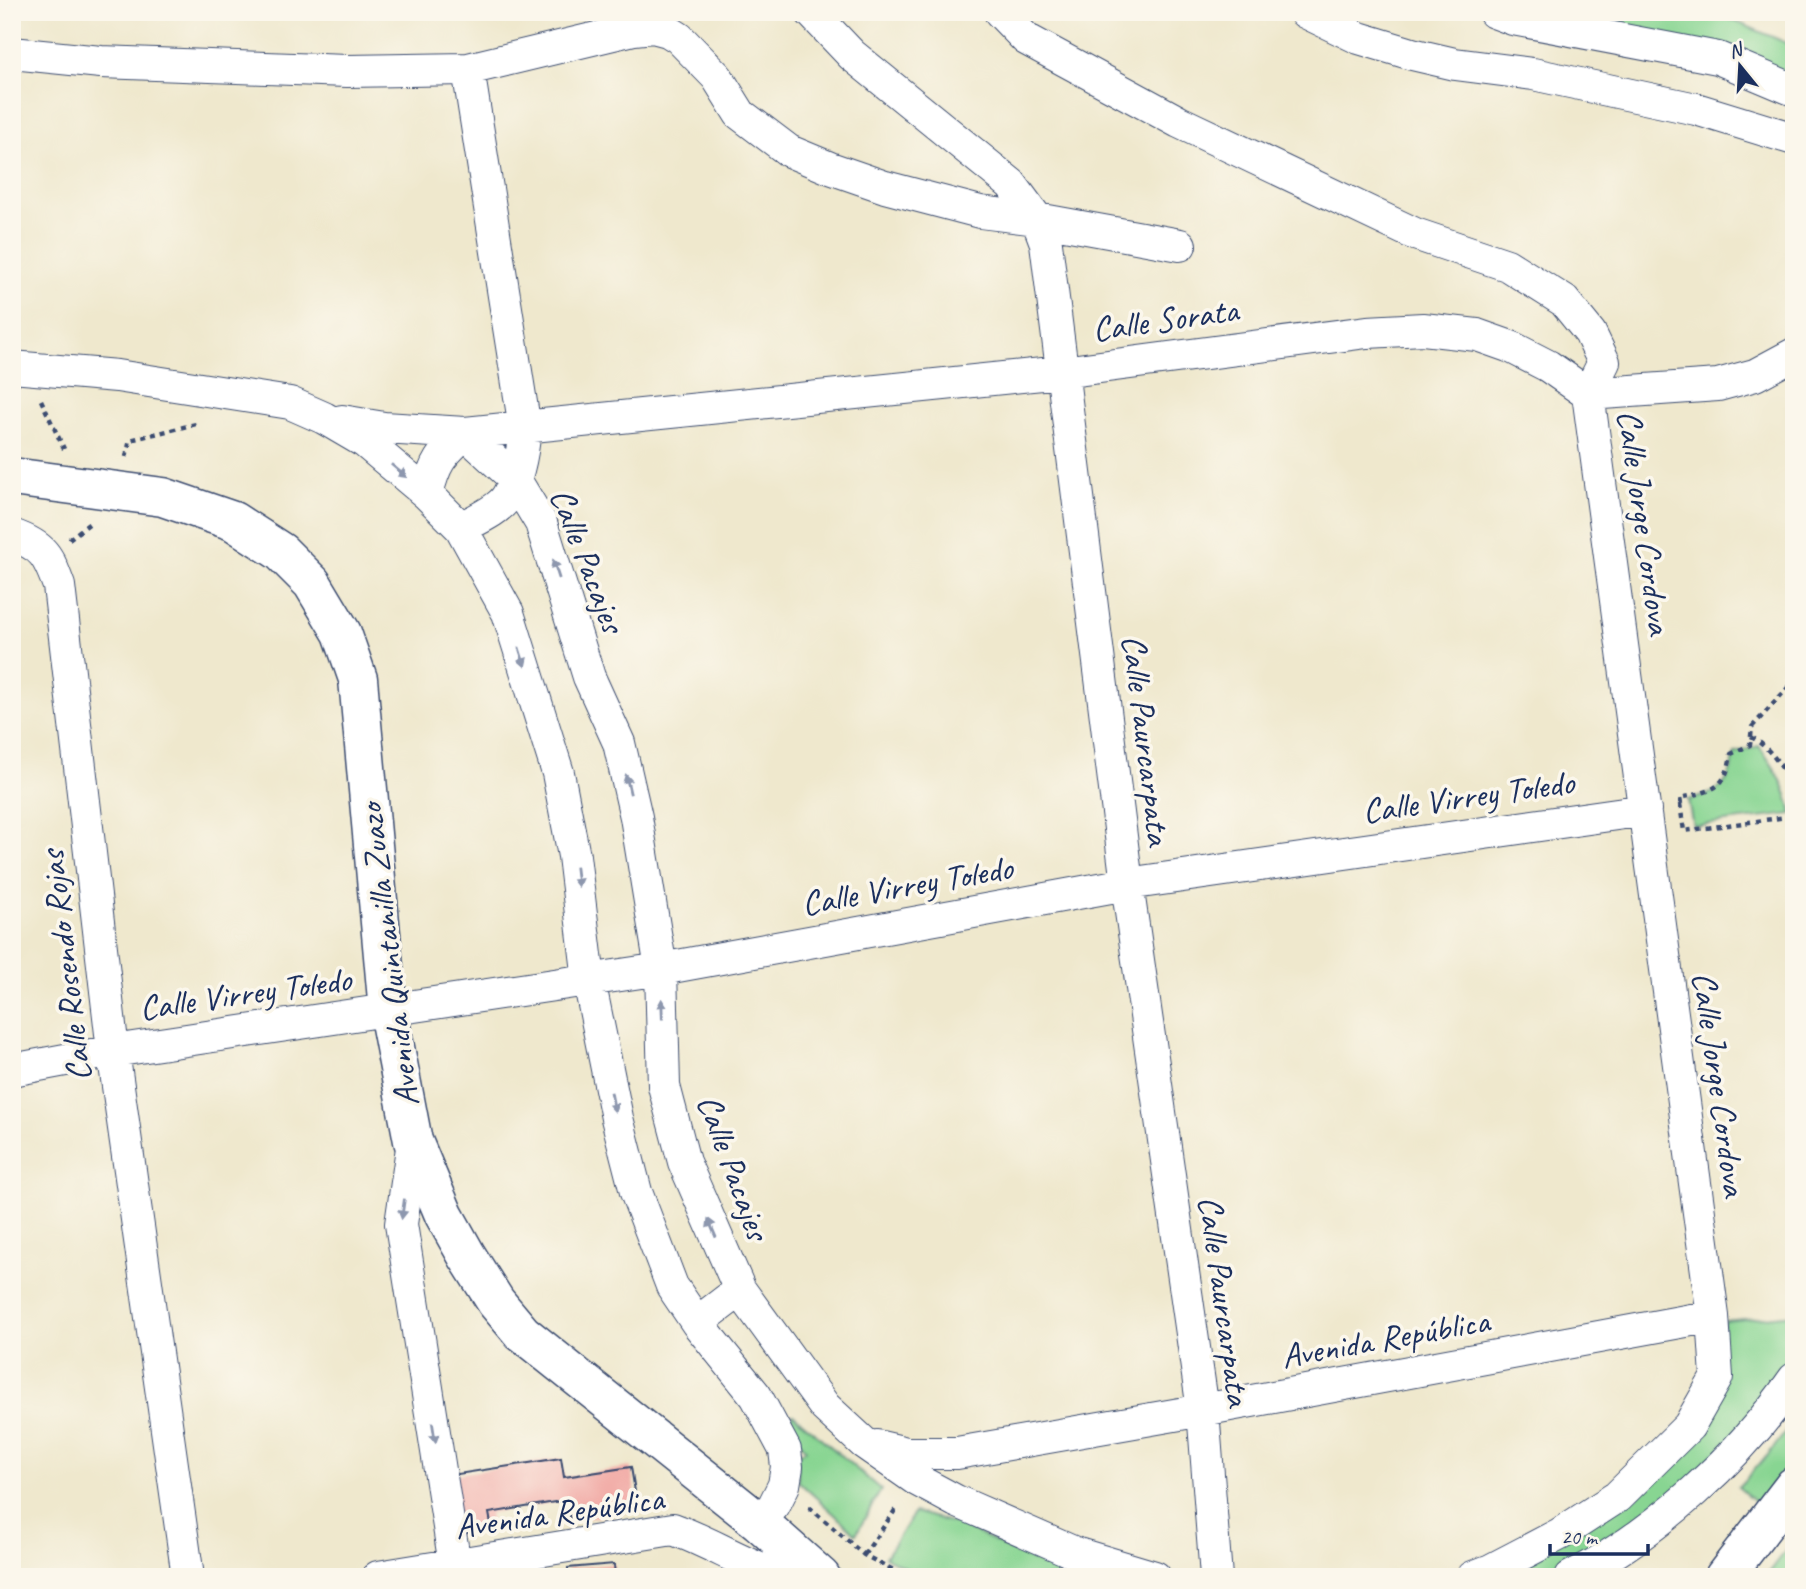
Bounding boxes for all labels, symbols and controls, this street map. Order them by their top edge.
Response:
north arrow [1704,32,1774,102]
text: N [1726,37,1747,64]
street label: Calle Sorata [1089,287,1243,352]
street label: Calle Jorge Cordova [1607,407,1683,640]
one-way arrow [391,463,408,478]
street label: Calle Pacajes [539,481,637,642]
one-way arrow [550,558,561,579]
street label: Calle Paurcarpata [1111,632,1182,851]
one-way arrow [517,647,528,668]
street label: Calle Virrey Toledo [1359,759,1578,834]
one-way arrow [622,773,633,795]
street label: Avenida Quintanilla Zuazo [347,797,429,1109]
street label: Calle Rosendo Rojas [29,845,102,1084]
street label: Calle Virrey Toledo [798,845,1018,926]
one-way arrow [571,867,582,889]
street label: Calle Virrey Toledo [136,956,355,1031]
street label: Calle Jorge Cordova [1682,969,1758,1202]
one-way arrow [656,997,667,1019]
street label: Calle Pacajes [686,1088,782,1249]
one-way arrow [608,1091,619,1113]
street label: Calle Paurcarpata [1187,1193,1262,1412]
one-way arrow [398,1198,409,1220]
one-way arrow [707,1217,718,1238]
street label: Avenida República [1278,1298,1494,1379]
one-way arrow [429,1422,440,1444]
street label: Avenida República [452,1475,668,1549]
scale bar [1550,1512,1648,1556]
text: 20 m [1561,1524,1599,1550]

